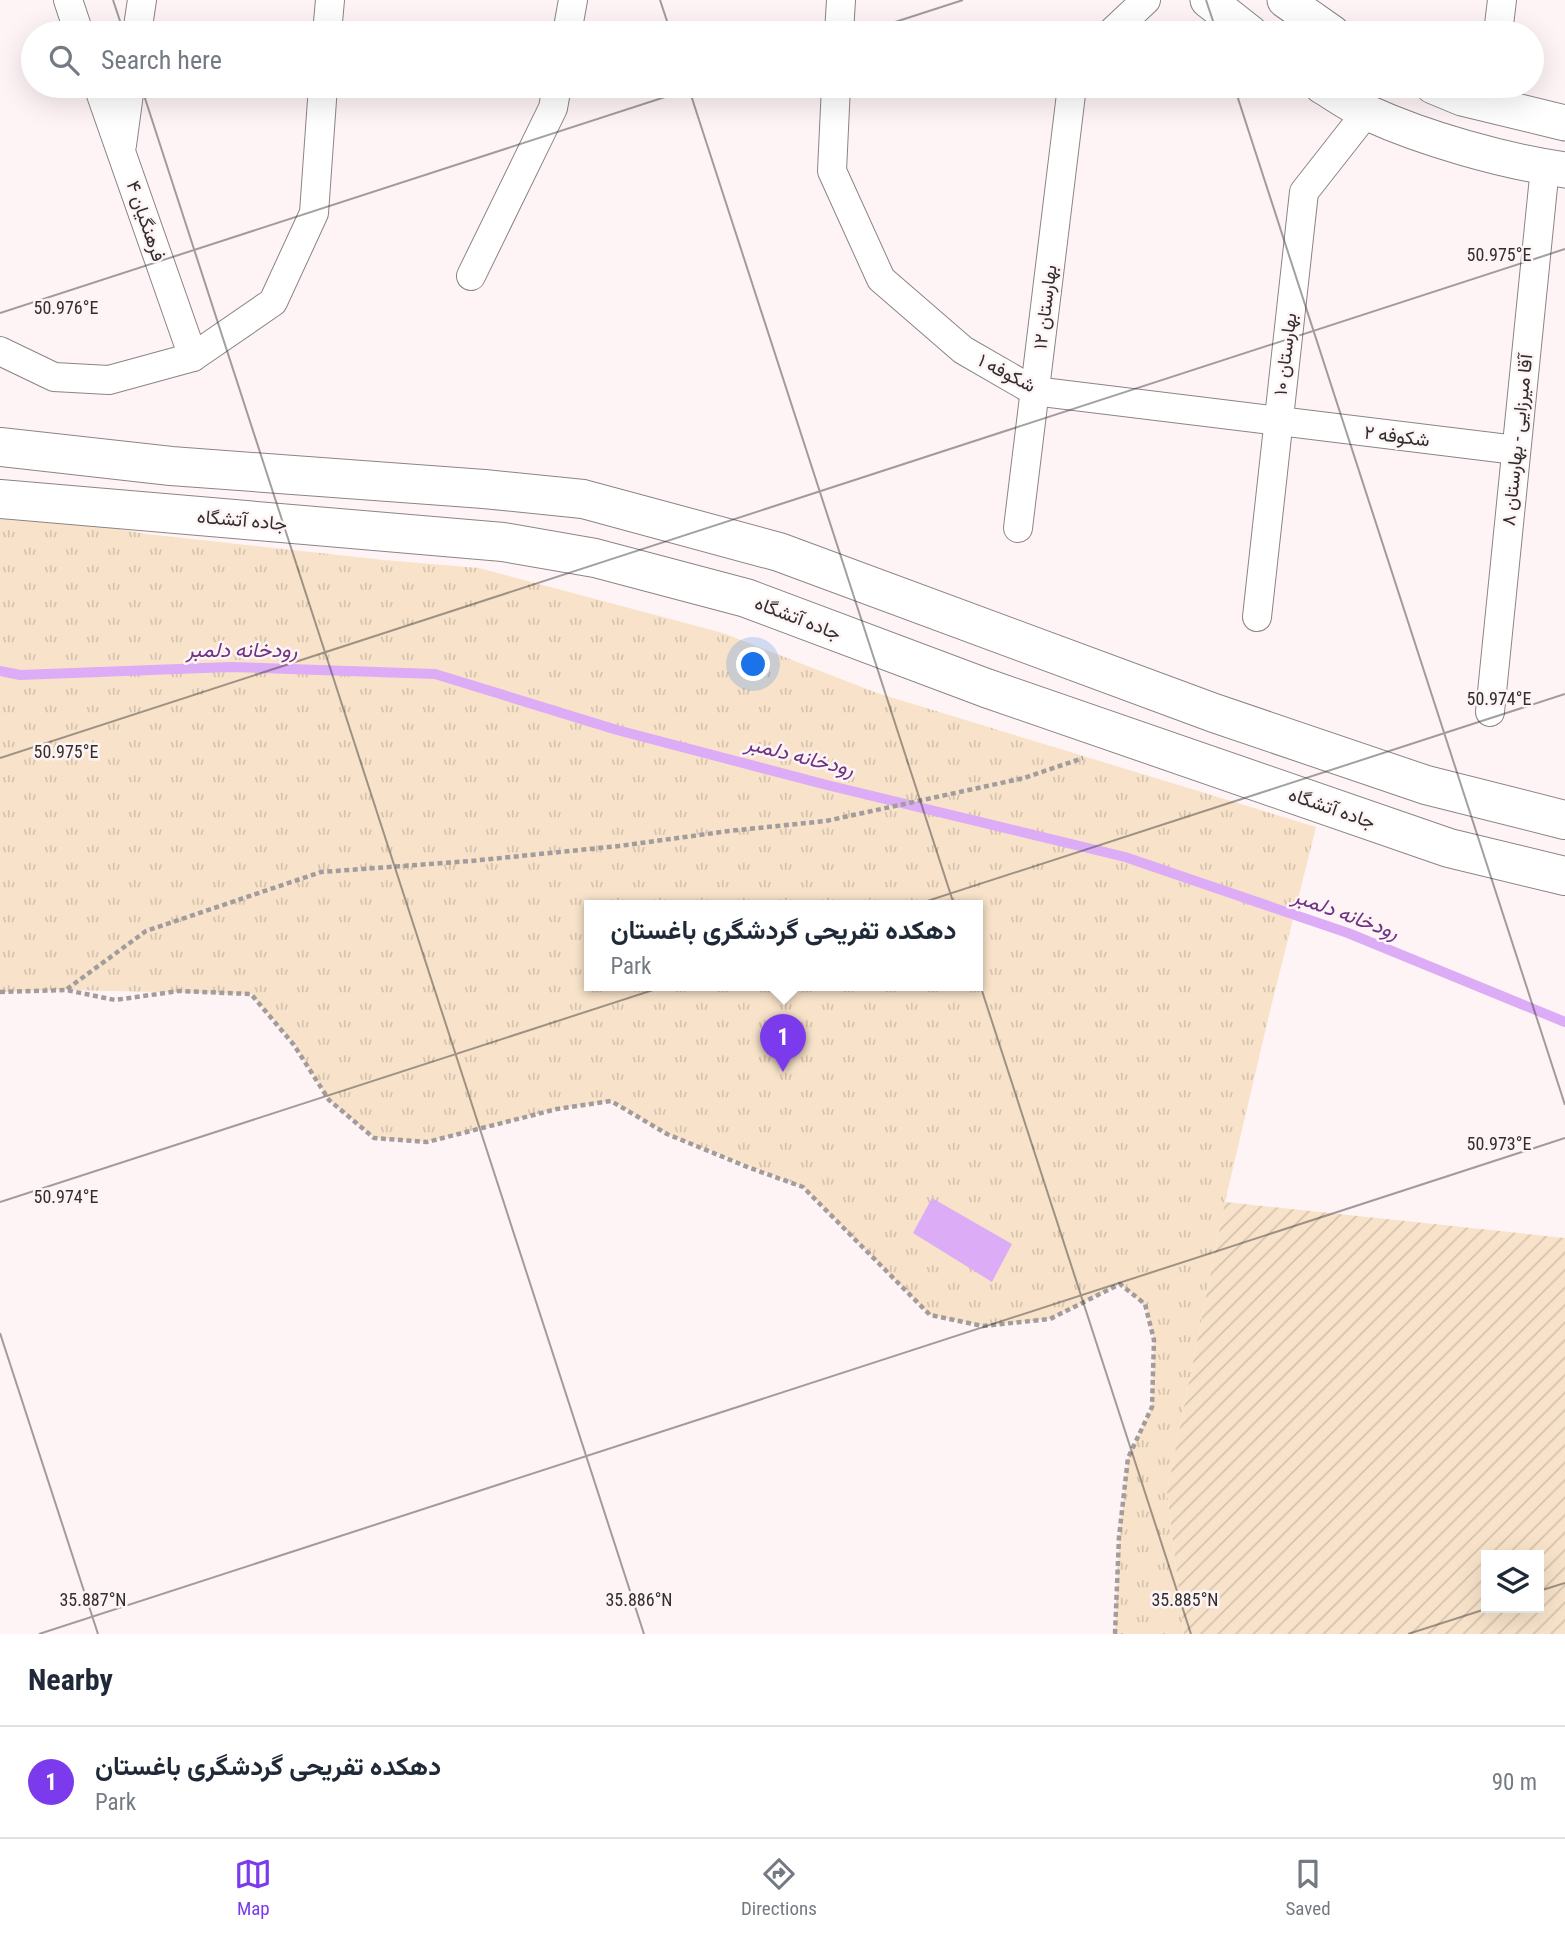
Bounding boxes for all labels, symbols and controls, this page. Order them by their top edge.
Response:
search box [21,21,1544,98]
icon: search [45,41,83,79]
text: Search here [101,45,222,75]
street label: فرهنگیان ۴ [121,178,171,264]
text: 50.975°E [1467,244,1531,265]
street label: بهارستان ۱۲ [1028,263,1062,351]
text: 50.976°E [34,297,98,318]
street label: بهارستان ۱۰ [1269,311,1301,397]
street label: شکوفه ۱ [974,349,1040,397]
street label: آقا میرزایی - بهارستان ۸ [1497,351,1538,527]
street label: شکوفه ۲ [1363,421,1431,451]
street label: جاده آتشگاه [196,505,288,535]
street label: جاده آتشگاه [752,591,844,645]
water label: رودخانه دلمبر [184,638,298,663]
your location [736,647,770,681]
text: 50.974°E [1467,688,1531,709]
water label: رودخانه دلمبر [741,730,857,782]
text: 50.975°E [34,741,98,762]
street label: جاده آتشگاه [1286,782,1378,834]
water label: رودخانه دلمبر [1288,883,1402,945]
popup [584,900,983,991]
text: دهکده تفریحی گردشگری باغستان [610,915,957,945]
text: Park [610,953,651,980]
pin: 1 [760,1014,806,1072]
text: 50.973°E [1467,1133,1531,1154]
text: 50.974°E [34,1186,98,1207]
map controls [1481,1550,1544,1613]
button: layers [1481,1550,1544,1613]
text: 35.887°N [59,1589,127,1610]
text: 35.886°N [605,1589,673,1610]
text: 35.885°N [1151,1589,1219,1610]
text: Nearby [28,1662,113,1697]
text: دهکده تفریحی گردشگری باغستان [95,1751,441,1781]
text: 1 [45,1769,57,1796]
text: 90 m [1492,1769,1537,1796]
text: Park [95,1789,136,1816]
tab: Map [234,1855,272,1920]
tab: Directions [741,1855,817,1920]
tab: Saved [1285,1855,1331,1920]

